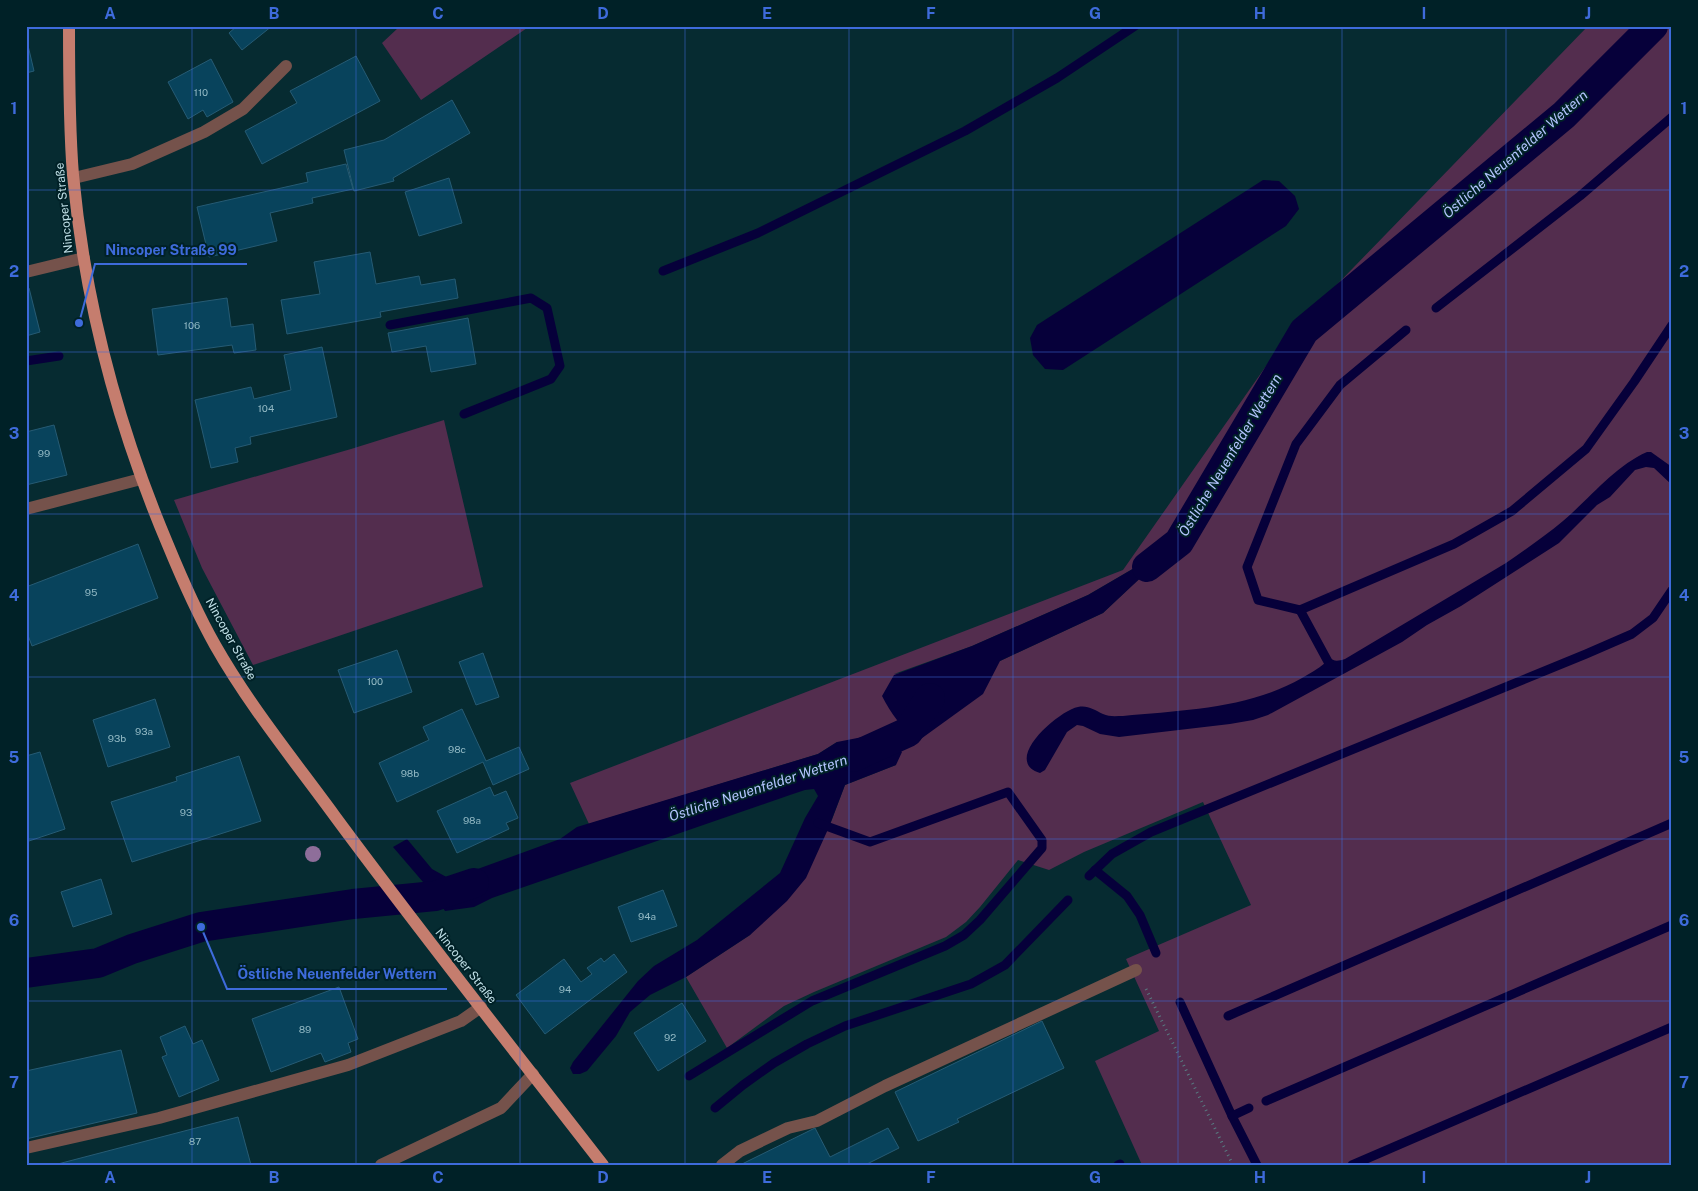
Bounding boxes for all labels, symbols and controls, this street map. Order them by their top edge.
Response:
text: A [104,4,116,23]
text: B [269,4,280,23]
text: C [432,4,444,23]
text: D [597,4,609,23]
text: E [762,4,772,23]
text: F [926,4,936,23]
text: G [1089,4,1101,23]
text: H [1254,4,1266,23]
text: I [1422,4,1426,23]
text: J [1585,4,1591,23]
water label: Östliche Neuenfelder Wettern [1438,85,1591,221]
house number: 110 [194,86,208,98]
text: 1 [11,99,17,118]
text: 1 [1681,99,1687,118]
street label: Nincoper Straße [52,162,76,254]
callout: Nincoper Straße 99 [95,235,247,264]
text: Nincoper Straße 99 [105,242,237,258]
text: 2 [9,262,19,281]
text: 2 [1679,262,1689,281]
house number: 106 [184,319,200,331]
water label: Östliche Neuenfelder Wettern [1173,370,1285,539]
house number: 104 [258,402,274,414]
text: 3 [9,424,19,443]
text: 3 [1679,424,1689,443]
house number: 99 [38,447,50,459]
text: 4 [9,586,20,605]
house number: 95 [85,586,97,598]
text: 4 [1679,586,1690,605]
street label: Nincoper Straße [203,596,259,682]
house number: 100 [367,675,383,687]
house number: 93a [135,725,153,737]
house number: 93b [108,732,126,744]
house number: 98c [448,743,466,755]
text: 5 [9,748,20,767]
text: 5 [1679,748,1690,767]
water label: Östliche Neuenfelder Wettern [666,750,849,824]
house number: 98b [401,767,419,779]
house number: 93 [180,806,192,818]
house number: 98a [463,814,481,826]
house number: 94a [638,910,656,922]
text: 6 [9,911,19,930]
text: 6 [1679,911,1689,930]
street label: Nincoper Straße [432,926,500,1006]
callout: Östliche Neuenfelder Wettern [227,960,447,989]
text: Östliche Neuenfelder Wettern [237,965,437,982]
house number: 94 [559,983,571,995]
house number: 89 [299,1023,311,1035]
house number: 92 [664,1031,676,1043]
text: 7 [9,1073,19,1092]
text: 7 [1679,1073,1689,1092]
house number: 87 [189,1135,201,1147]
text: A [104,1168,116,1187]
text: B [269,1168,280,1187]
text: C [432,1168,444,1187]
text: D [597,1168,609,1187]
text: E [762,1168,772,1187]
text: F [926,1168,936,1187]
text: G [1089,1168,1101,1187]
text: H [1254,1168,1266,1187]
text: I [1422,1168,1426,1187]
text: J [1585,1168,1591,1187]

